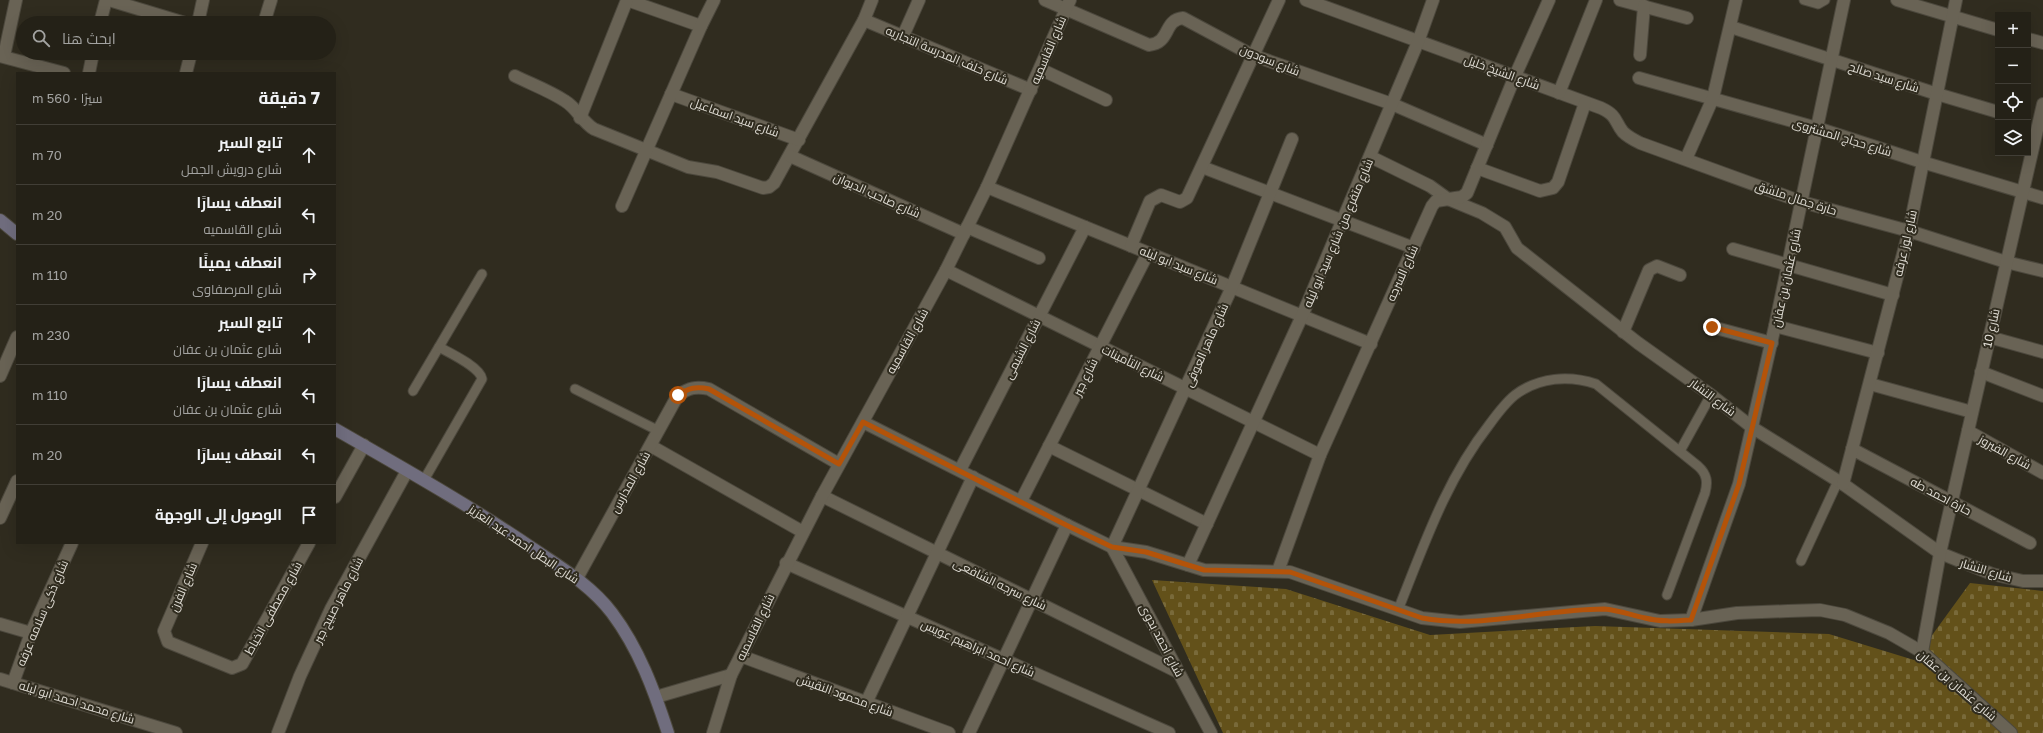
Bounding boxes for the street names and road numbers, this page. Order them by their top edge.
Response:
street label: شارع القاسميه [1027,14,1070,87]
street label: شارع خلف المدرسة التجاريه [883,22,1010,89]
street label: شارع سودون [1237,41,1302,80]
street label: شارع الشيخ خليل [1462,51,1542,94]
street label: شارع سيد صالح [1846,59,1921,96]
street label: شارع سيد اسماعيل [688,94,781,141]
street label: شارع حجاج المشتروى [1790,115,1894,160]
street label: شارع متفرع من شارع سيد ابو ليله [1300,156,1377,310]
street label: شارع صاحب الديوان [831,169,923,222]
street label: حارة جمال ملشق [1753,178,1839,218]
street label: شارع لوز عرفه [1890,208,1921,278]
street label: شارع عثمان بن عفان [1768,227,1805,329]
street label: شارع السرجه [1383,242,1422,304]
street label: شارع سيد ابو ليله [1137,243,1220,288]
street label: شارع ماهر العوفى [1181,301,1232,390]
street label: شارع القاسميه [883,306,932,377]
street label: شارع 10 [1979,307,2004,349]
street label: شارع الشيمى [1000,316,1044,382]
street label: شارع التأمينات [1099,341,1167,385]
street label: شارع جبر [1069,356,1102,400]
street label: شارع النشار [1686,374,1739,420]
street label: شارع الفيروز [1975,431,2034,473]
street label: شارع المدارس [607,448,654,516]
street label: حارة احمد طه [1908,474,1974,518]
street label: شارع البطل احمد عبد العزيز [465,501,582,587]
street label: شارع ماهر صبيح جبر [309,554,367,647]
street label: شارع سرجه الشافعى [950,555,1049,614]
street label: شارع النشار [1957,555,2014,586]
street label: شارع ذكى سلامه عرفه [13,558,72,669]
street label: شارع مصطفى الخياط [241,559,306,658]
street label: شارع الفرن [166,560,201,614]
street label: شارع القاسميه [732,591,779,663]
street label: شارع احمد بدوى [1136,601,1188,680]
street label: شارع احمد ابراهيم عويس [918,616,1037,681]
street label: شارع عثمان بن عفان [1914,646,2000,724]
street label: شارع محمود النقيش [795,671,895,720]
street label: شارع محمد احمد ابو ليله [17,677,137,728]

